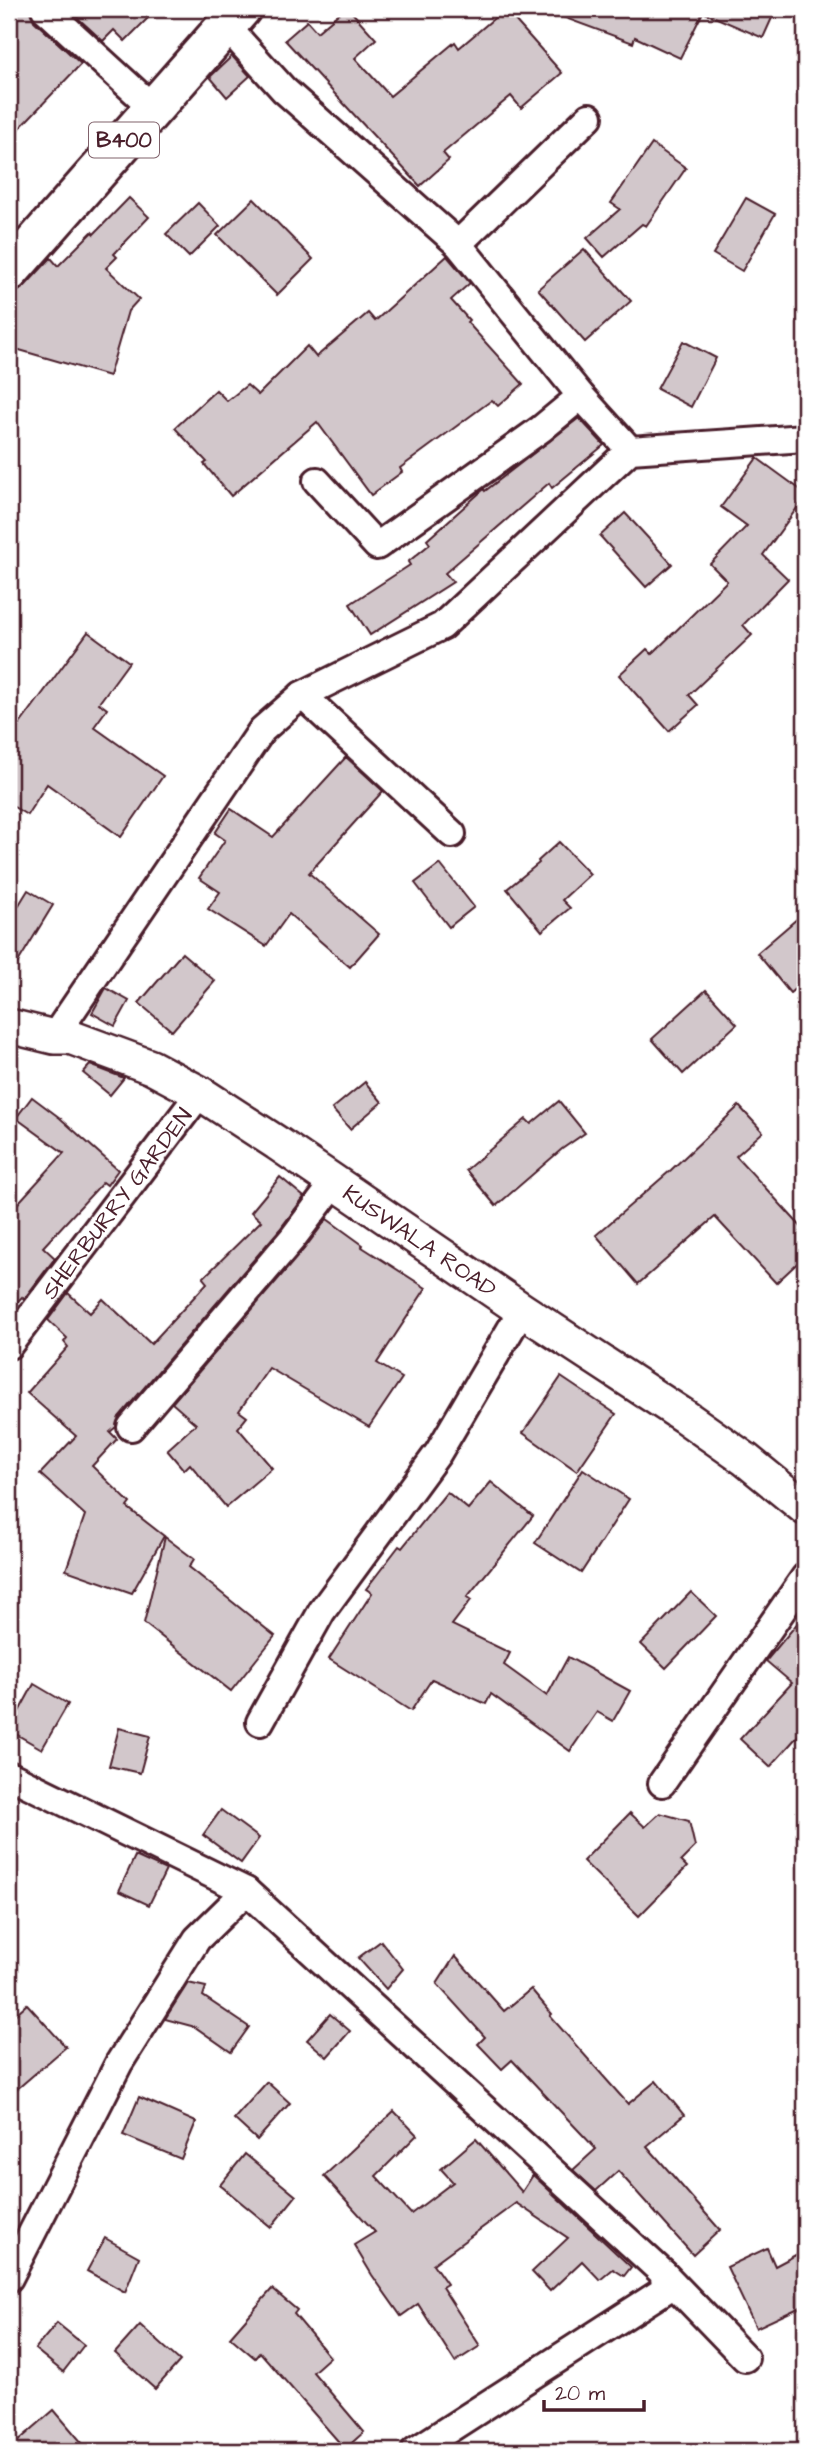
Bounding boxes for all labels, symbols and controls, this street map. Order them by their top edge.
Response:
road number: B400 [89,122,159,158]
street label: SHERBURRY GARDEN [34,1101,200,1306]
street label: KUSWALA ROAD [336,1178,503,1305]
scale bar [544,2369,644,2413]
text: 20 m [555,2379,606,2408]

